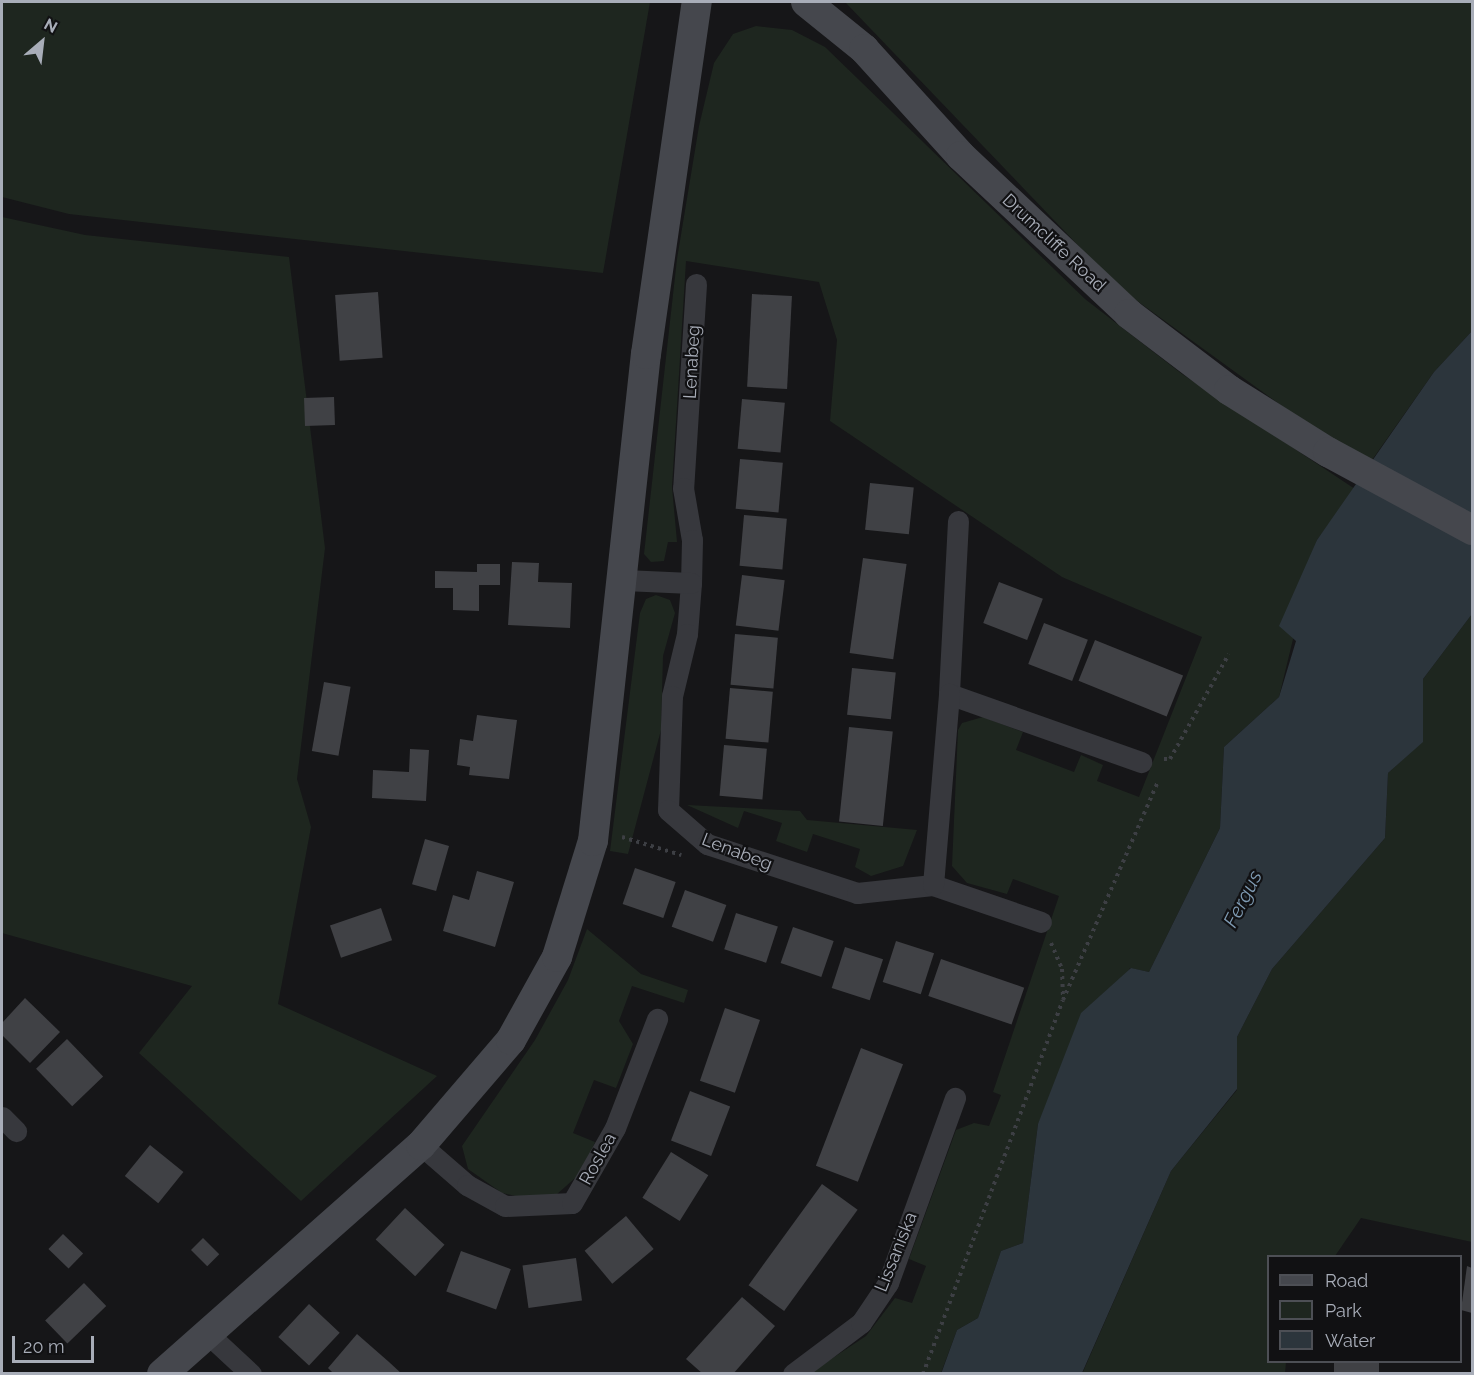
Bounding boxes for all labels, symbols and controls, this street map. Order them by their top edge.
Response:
north arrow [12,12,72,72]
text: N [41,14,61,37]
street label: Drumcliffe Road [998,190,1110,296]
street label: Lenabeg [679,325,705,399]
street label: Lenabeg [699,829,775,875]
water label: Fergus [1219,867,1267,931]
street label: Roslea [575,1129,621,1189]
street label: Lissaniska [870,1209,922,1295]
legend [1267,1255,1462,1363]
text: Road [1325,1270,1368,1291]
text: Park [1325,1300,1362,1321]
scale bar [15,1324,98,1362]
text: Water [1325,1330,1375,1351]
text: 20 m [23,1336,65,1357]

